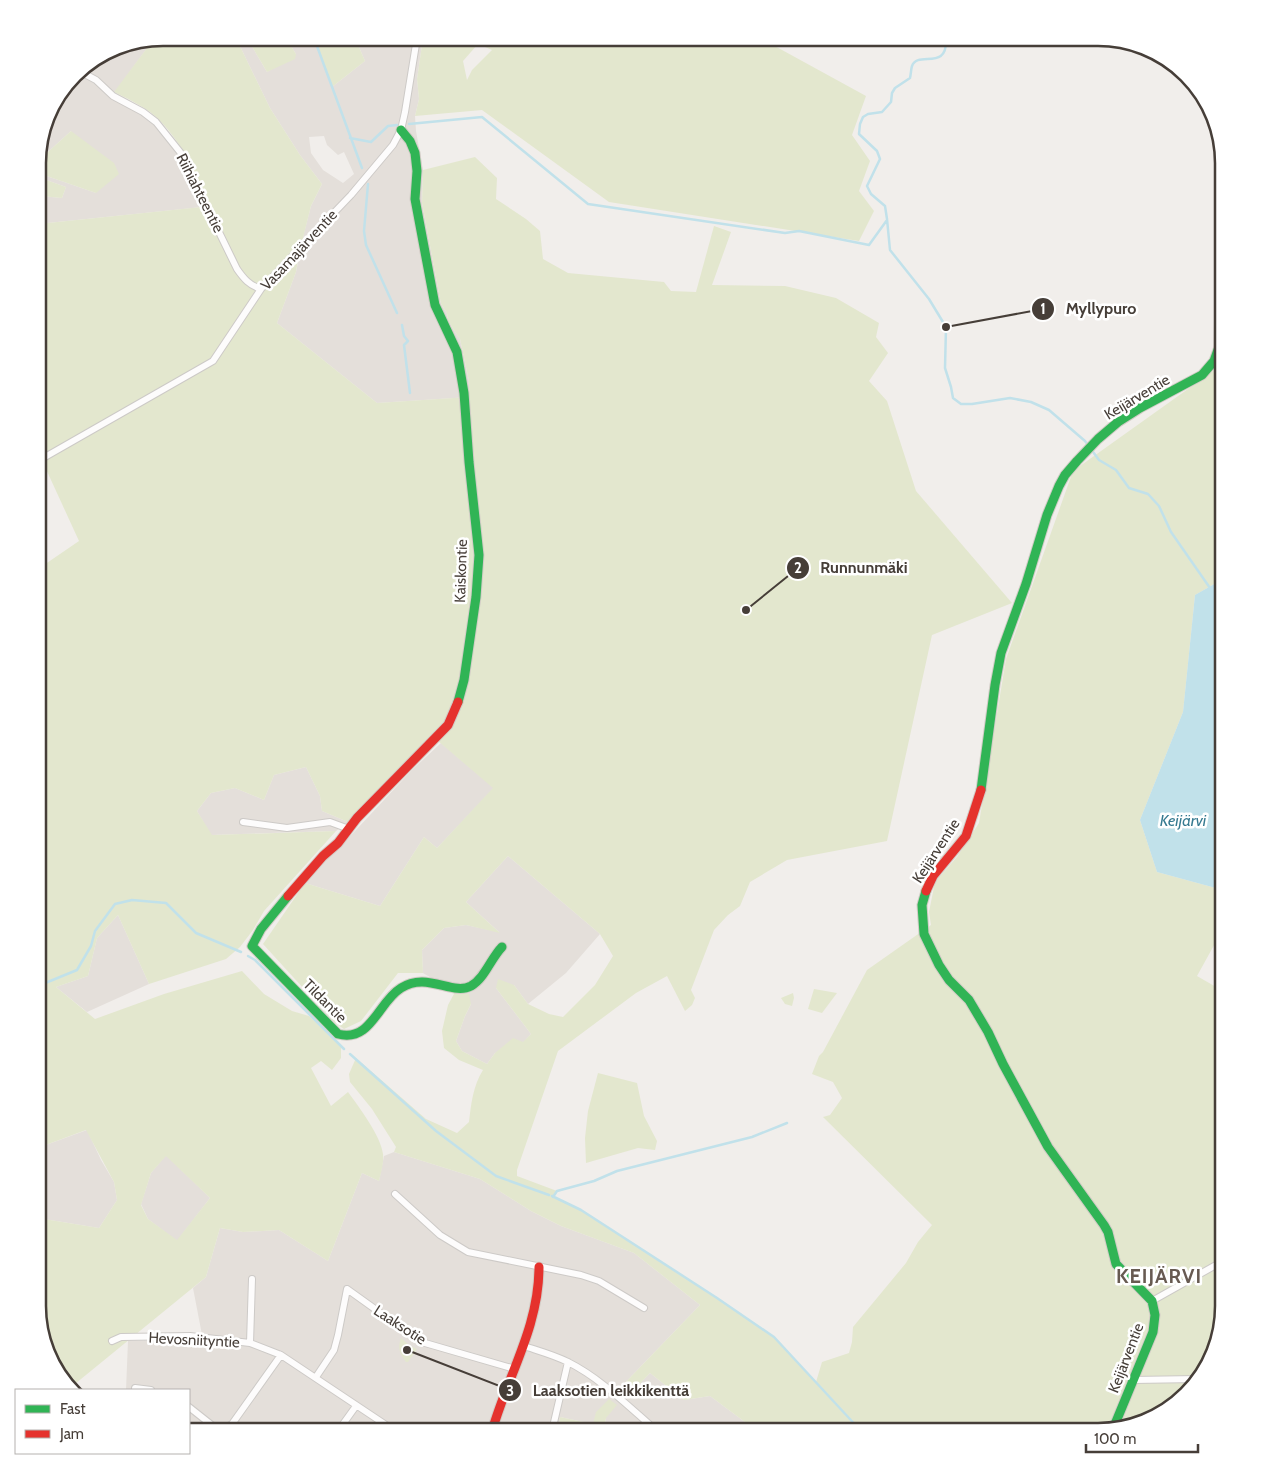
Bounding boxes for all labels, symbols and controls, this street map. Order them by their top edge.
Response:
street label: Riihiahteentie [172,150,228,236]
street label: Vasamajärventie [257,206,341,294]
callout: Myllypuro [1030,293,1146,324]
text: Myllypuro [1066,299,1136,318]
text: 1 [1040,300,1046,318]
street label: Keijärventie [1101,370,1173,424]
street label: Kaiskontie [451,538,471,603]
callout: Runnunmäki [785,552,918,583]
text: Runnunmäki [820,558,908,577]
text: 2 [794,559,802,577]
water label: Keijärvi [1160,811,1207,830]
street label: Keijärventie [909,815,964,887]
street label: Tildantie [299,975,351,1027]
district label: KEIJÄRVI [1116,1264,1202,1288]
street label: Laaksotie [370,1301,430,1349]
street label: Keijärventie [1105,1320,1148,1395]
street label: Hevosniityntie [148,1329,240,1351]
callout: Laaksotien leikkikenttä [497,1375,699,1406]
text: Laaksotien leikkikenttä [533,1381,689,1400]
text: 3 [506,1382,514,1400]
legend [15,1389,190,1454]
text: Fast [60,1400,85,1418]
scale bar [1086,1422,1198,1454]
text: Jam [59,1425,84,1443]
text: 100 m [1094,1430,1136,1448]

